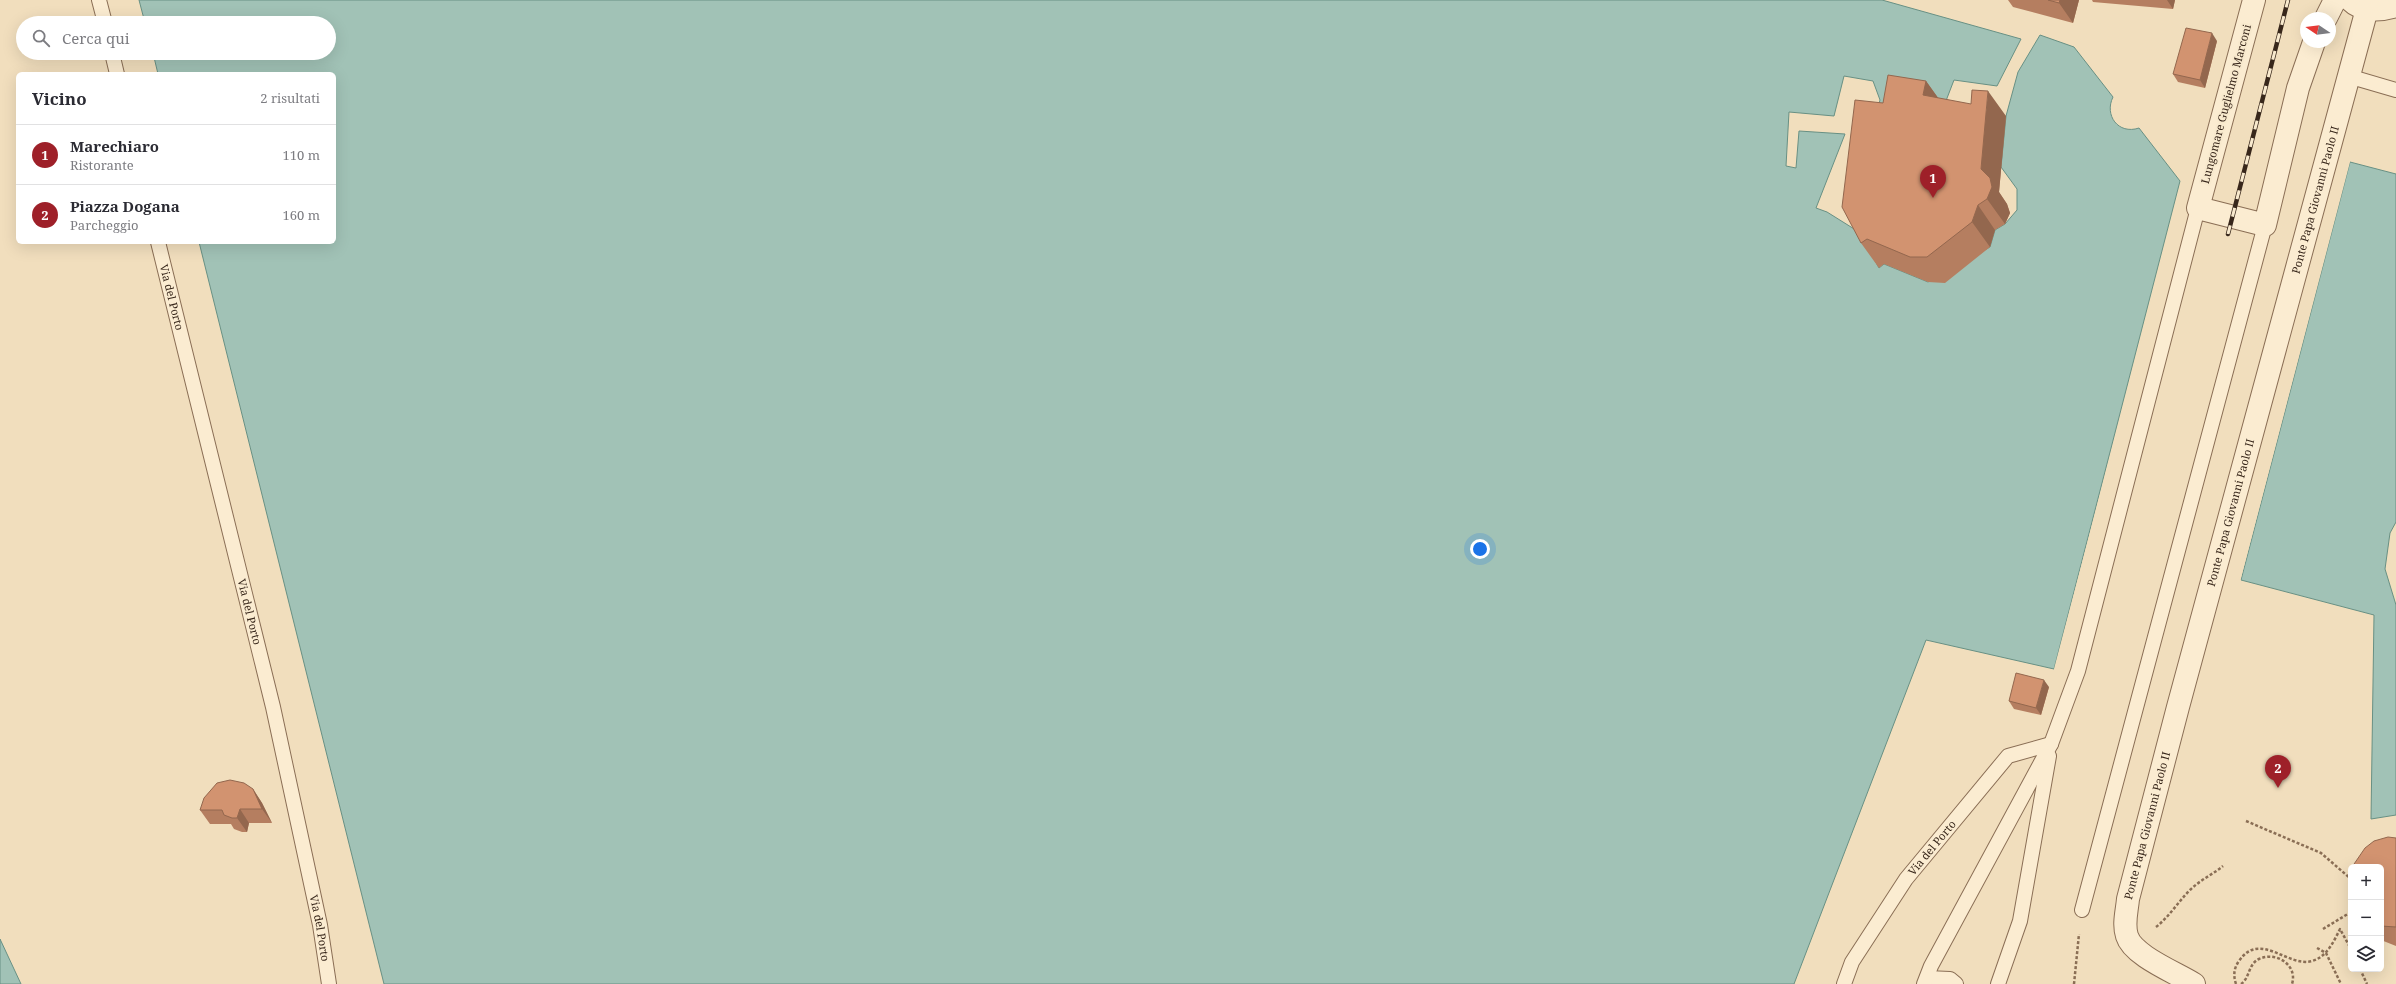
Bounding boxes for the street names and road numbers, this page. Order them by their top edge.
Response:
street label: Lungomare Guglielmo Marconi [2197,22,2254,185]
street label: Ponte Papa Giovanni Paolo II [2288,124,2342,275]
street label: Via del Porto [157,263,188,332]
street label: Ponte Papa Giovanni Paolo II [2203,437,2257,588]
street label: Via del Porto [235,577,265,646]
street label: Ponte Papa Giovanni Paolo II [2120,750,2173,901]
street label: Via del Porto [1904,817,1959,878]
street label: Via del Porto [307,893,333,962]

